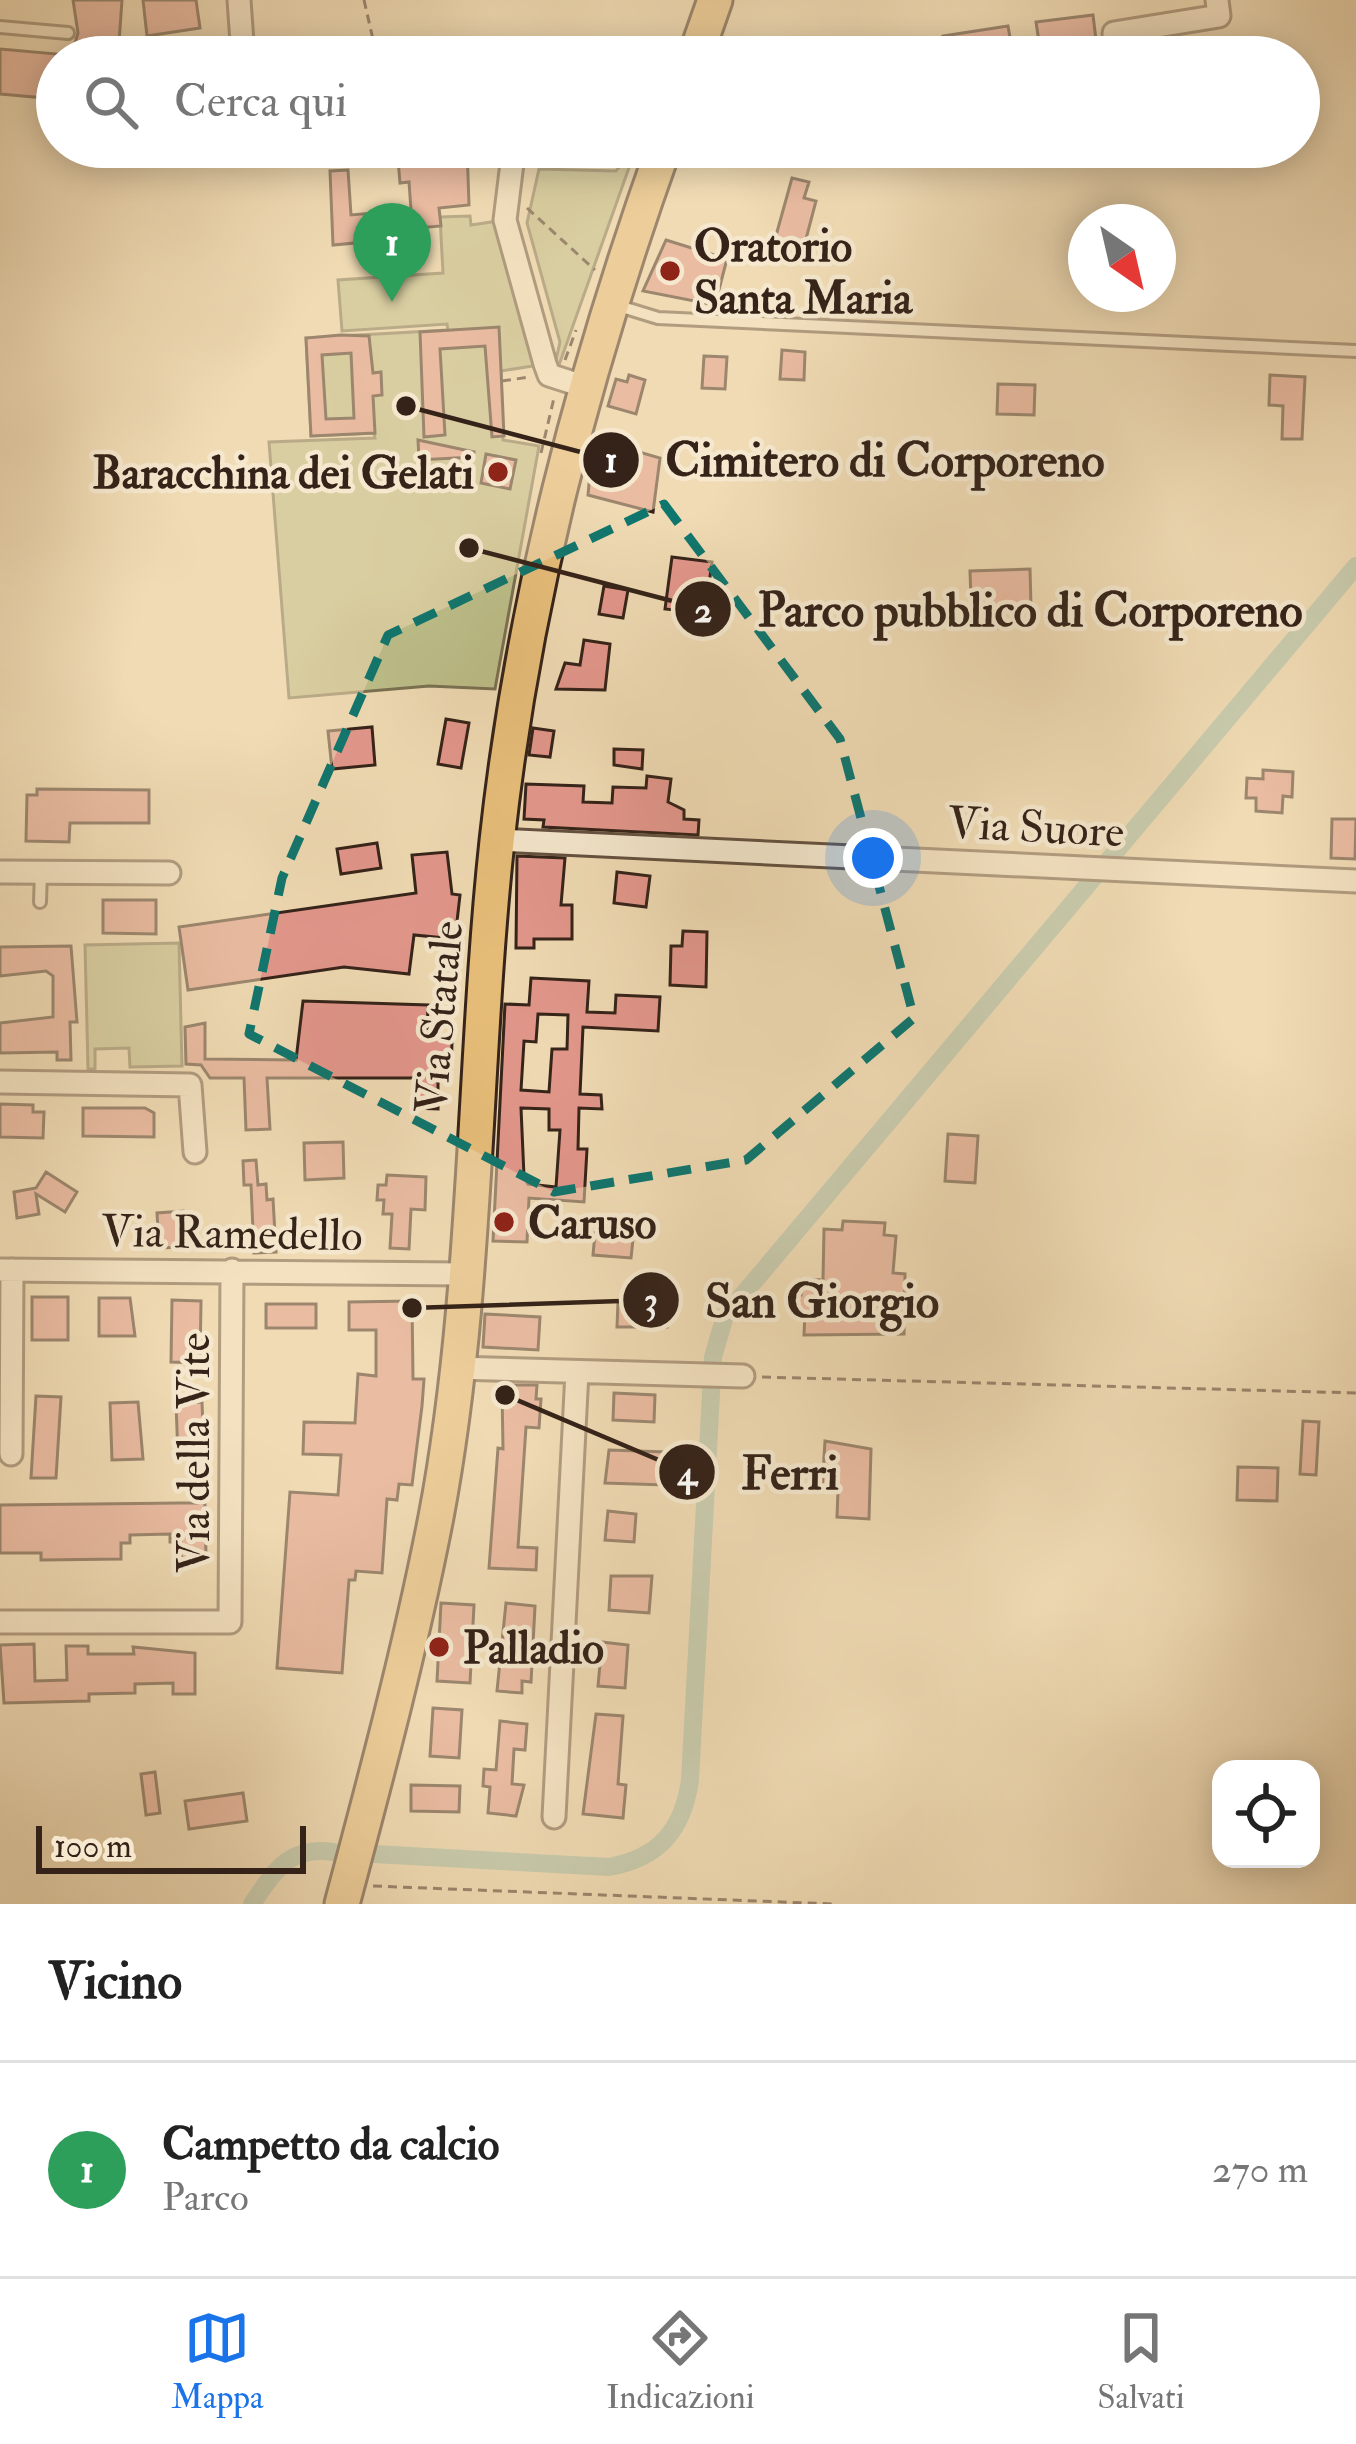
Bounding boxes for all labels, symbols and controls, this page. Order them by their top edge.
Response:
search box [36,36,1320,168]
icon: search [78,69,144,135]
text: Cerca qui [174,74,347,130]
pin: 1 [353,203,431,302]
north arrow [1068,204,1176,312]
place label: Oratorio Santa Maria [694,219,914,327]
marker: Oratorio Santa Maria [657,258,683,284]
callout: Cimitero di Corporeno [581,418,1128,502]
text: Cimitero di Corporeno [665,431,1105,492]
text: 1 [605,438,617,483]
place label: Baracchina dei Gelati [92,446,474,502]
marker: Baracchina dei Gelati [485,459,511,485]
callout: Parco pubblico di Corporeno [673,567,1326,651]
text: Parco pubblico di Corporeno [757,581,1303,642]
text: 2 [694,588,712,633]
street label: Via Suore [946,795,1126,861]
your location [843,828,903,888]
street label: Via Statale [404,919,476,1116]
place label: Caruso [528,1196,656,1252]
street label: Via Ramedello [101,1204,363,1264]
marker: Caruso [491,1209,517,1235]
callout: San Giorgio [621,1258,963,1342]
text: San Giorgio [705,1272,939,1332]
text: 3 [644,1278,658,1323]
street label: Via della Vite [167,1333,223,1573]
callout: Ferri [657,1430,863,1514]
text: Ferri [741,1444,839,1504]
text: 4 [676,1451,699,1496]
place label: Palladio [463,1621,604,1677]
marker: Palladio [426,1634,452,1660]
map controls [1212,1760,1320,1868]
button: locate [1212,1760,1320,1868]
scale bar [36,1820,306,1873]
text: 100 m [54,1826,132,1867]
text: Vicino [48,1950,182,2014]
text: Campetto da calcio [162,2117,499,2173]
text: 1 [80,2145,94,2194]
text: 270 m [1212,2145,1308,2194]
text: Parco [162,2173,249,2222]
tab: Mappa [171,2305,264,2418]
tab: Indicazioni [606,2305,755,2418]
tab: Salvati [1097,2305,1185,2418]

